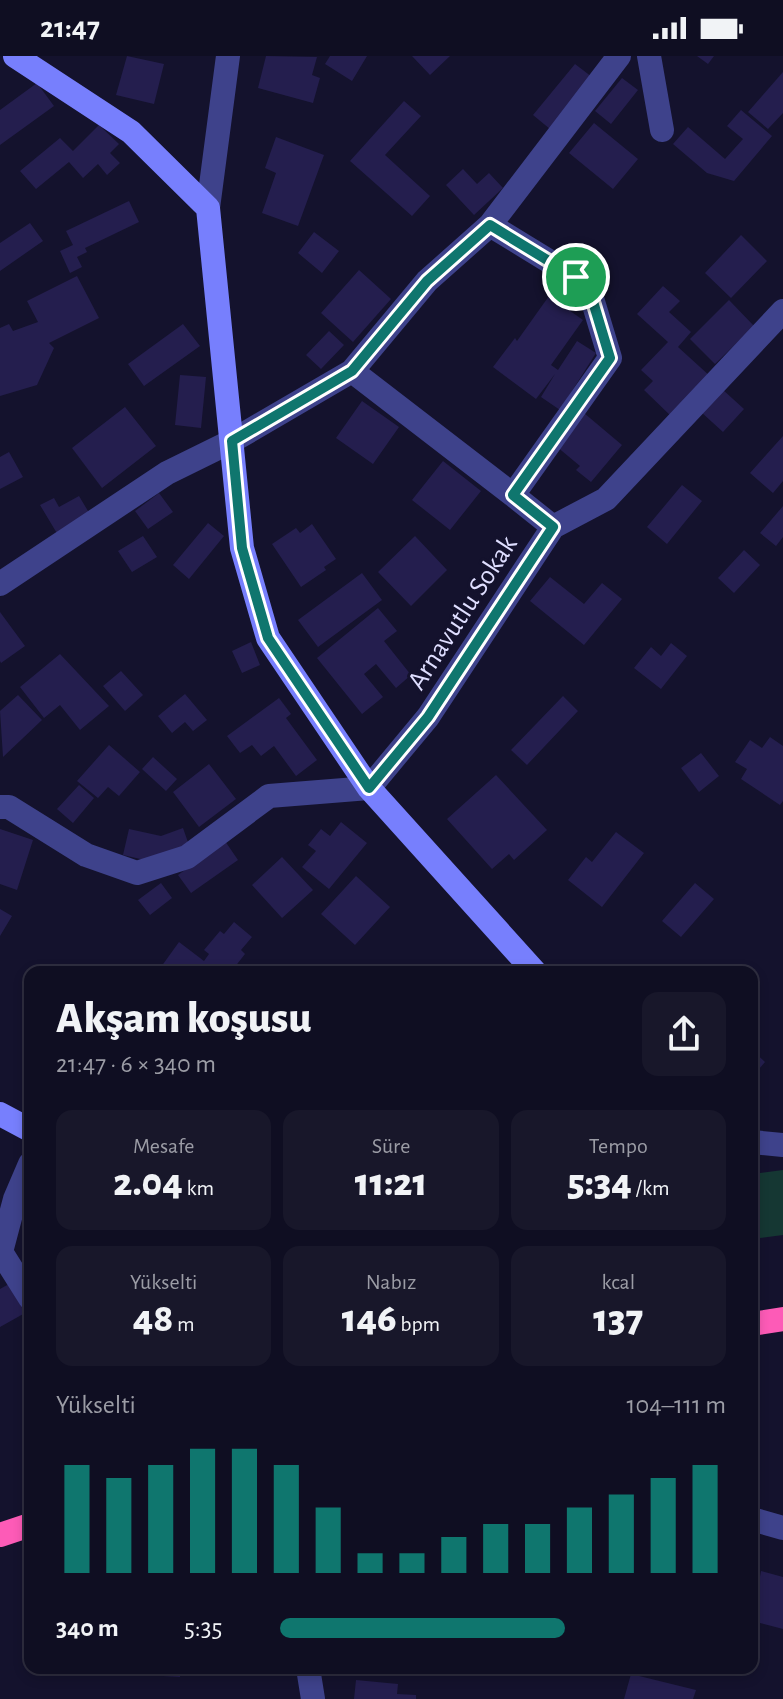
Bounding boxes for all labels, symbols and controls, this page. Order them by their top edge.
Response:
text: 21:47 [40,13,100,43]
pin [542,243,610,311]
icon: arrive [554,255,598,299]
street label: Arnavutlu Sokak [403,531,523,695]
button: share [642,992,726,1076]
text: Akşam koşusu [56,997,311,1041]
text: 21:47 · 6 × 340 m [56,1051,216,1077]
text: Mesafe [133,1135,194,1157]
text: Süre [372,1135,410,1157]
text: Tempo [589,1135,648,1157]
text: 2.04 [113,1163,183,1203]
text: 11:21 [355,1163,427,1203]
text: 5:34 [567,1163,632,1203]
text: km [183,1177,214,1199]
text: /km [632,1177,670,1199]
text: Yükselti [130,1271,197,1293]
text: Nabız [366,1271,416,1293]
text: kcal [602,1271,635,1293]
text: 48 [133,1299,173,1339]
text: 146 [342,1299,397,1339]
text: 137 [593,1299,643,1339]
text: m [173,1313,195,1335]
text: bpm [397,1313,440,1335]
text: Yükselti [56,1392,136,1418]
text: 104–111 m [627,1392,726,1418]
text: 340 m [56,1615,119,1641]
text: 5:35 [184,1615,222,1641]

